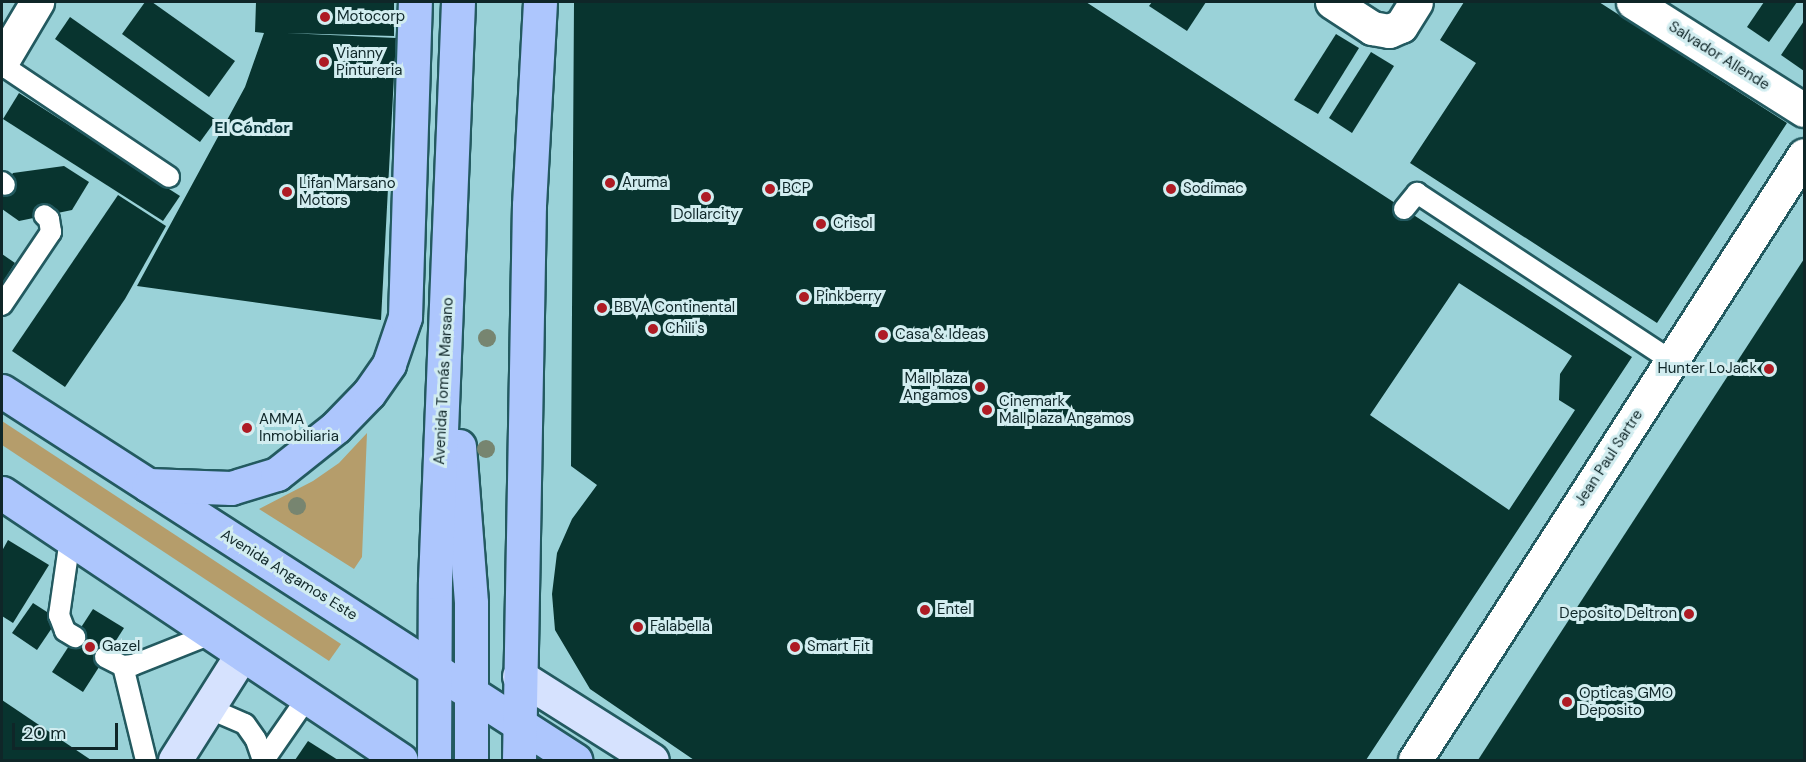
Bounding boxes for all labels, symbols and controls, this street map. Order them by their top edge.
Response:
place label: Motocorp [337,8,405,26]
marker: Motocorp [318,10,332,24]
street label: Salvador Allende [1665,18,1773,94]
place label: Vianny Pintureria [336,44,402,79]
marker: Vianny Pintureria [317,55,331,69]
district label: El Cóndor [214,118,290,138]
place label: Lifan Marsano Motors [299,174,396,209]
place label: Aruma [622,174,668,192]
marker: Aruma [603,176,617,190]
place label: BCP [782,180,810,198]
place label: Sodimac [1183,180,1244,198]
marker: BCP [763,182,777,196]
marker: Sodimac [1164,182,1178,196]
marker: Lifan Marsano Motors [280,185,294,199]
marker: Dollarcity [699,190,713,204]
place label: Dollarcity [673,206,739,224]
place label: Crisol [833,215,873,233]
marker: Crisol [814,217,828,231]
place label: Pinkberry [816,288,882,306]
marker: Pinkberry [797,290,811,304]
street label: Avenida Tomás Marsano [431,297,457,465]
place label: BBVA Continental [614,299,735,317]
marker: BBVA Continental [595,301,609,315]
place label: Chili's [665,320,705,338]
marker: Chili's [646,322,660,336]
place label: Casa & Ideas [895,326,986,344]
marker: Casa & Ideas [876,328,890,342]
place label: Hunter LoJack [1658,360,1757,378]
marker: Hunter LoJack [1762,362,1776,376]
place label: Mallplaza Angamos [903,369,968,404]
marker: Mallplaza Angamos [973,380,987,394]
place label: Cinemark Mallplaza Angamos [999,392,1131,427]
marker: Cinemark Mallplaza Angamos [980,403,994,417]
street label: Jean Paul Sartre [1571,406,1647,510]
place label: AMMA Inmobiliaria [259,410,339,445]
marker: AMMA Inmobiliaria [240,421,254,435]
street label: Avenida Angamos Este [217,526,361,624]
place label: Entel [937,601,972,619]
marker: Entel [918,603,932,617]
place label: Deposito Deltron [1559,605,1677,623]
marker: Deposito Deltron [1682,607,1696,621]
place label: Falabella [650,618,710,636]
marker: Falabella [631,620,645,634]
place label: Gazel [102,638,140,656]
place label: Smart Fit [807,638,870,656]
marker: Gazel [83,640,97,654]
marker: Smart Fit [788,640,802,654]
place label: Opticas GMO Deposito [1579,684,1673,719]
marker: Opticas GMO Deposito [1560,695,1574,709]
scale bar [15,711,122,749]
text: 20 m [23,721,66,745]

